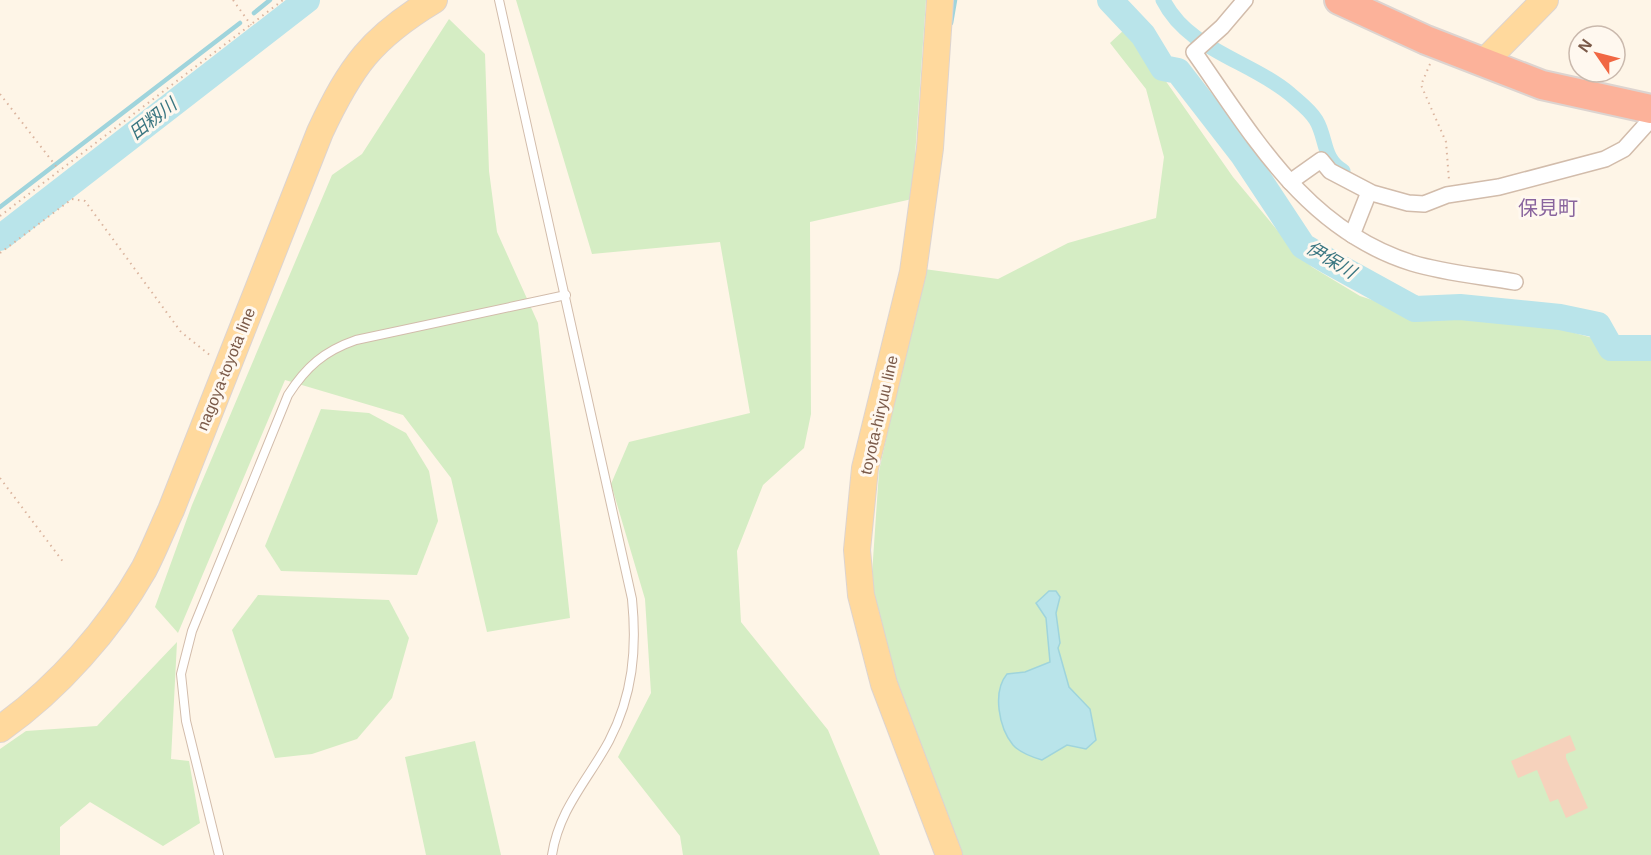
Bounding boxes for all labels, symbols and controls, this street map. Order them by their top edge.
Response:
north arrow [1567,24,1627,84]
text: N [1575,36,1595,55]
water label: 田籾川 [126,93,182,144]
district label: 保見町 [1518,197,1578,219]
water label: 伊保川 [1303,238,1361,284]
street label: nagoya-toyota line [194,305,258,433]
street label: toyota-hiryuu line [857,354,901,476]

